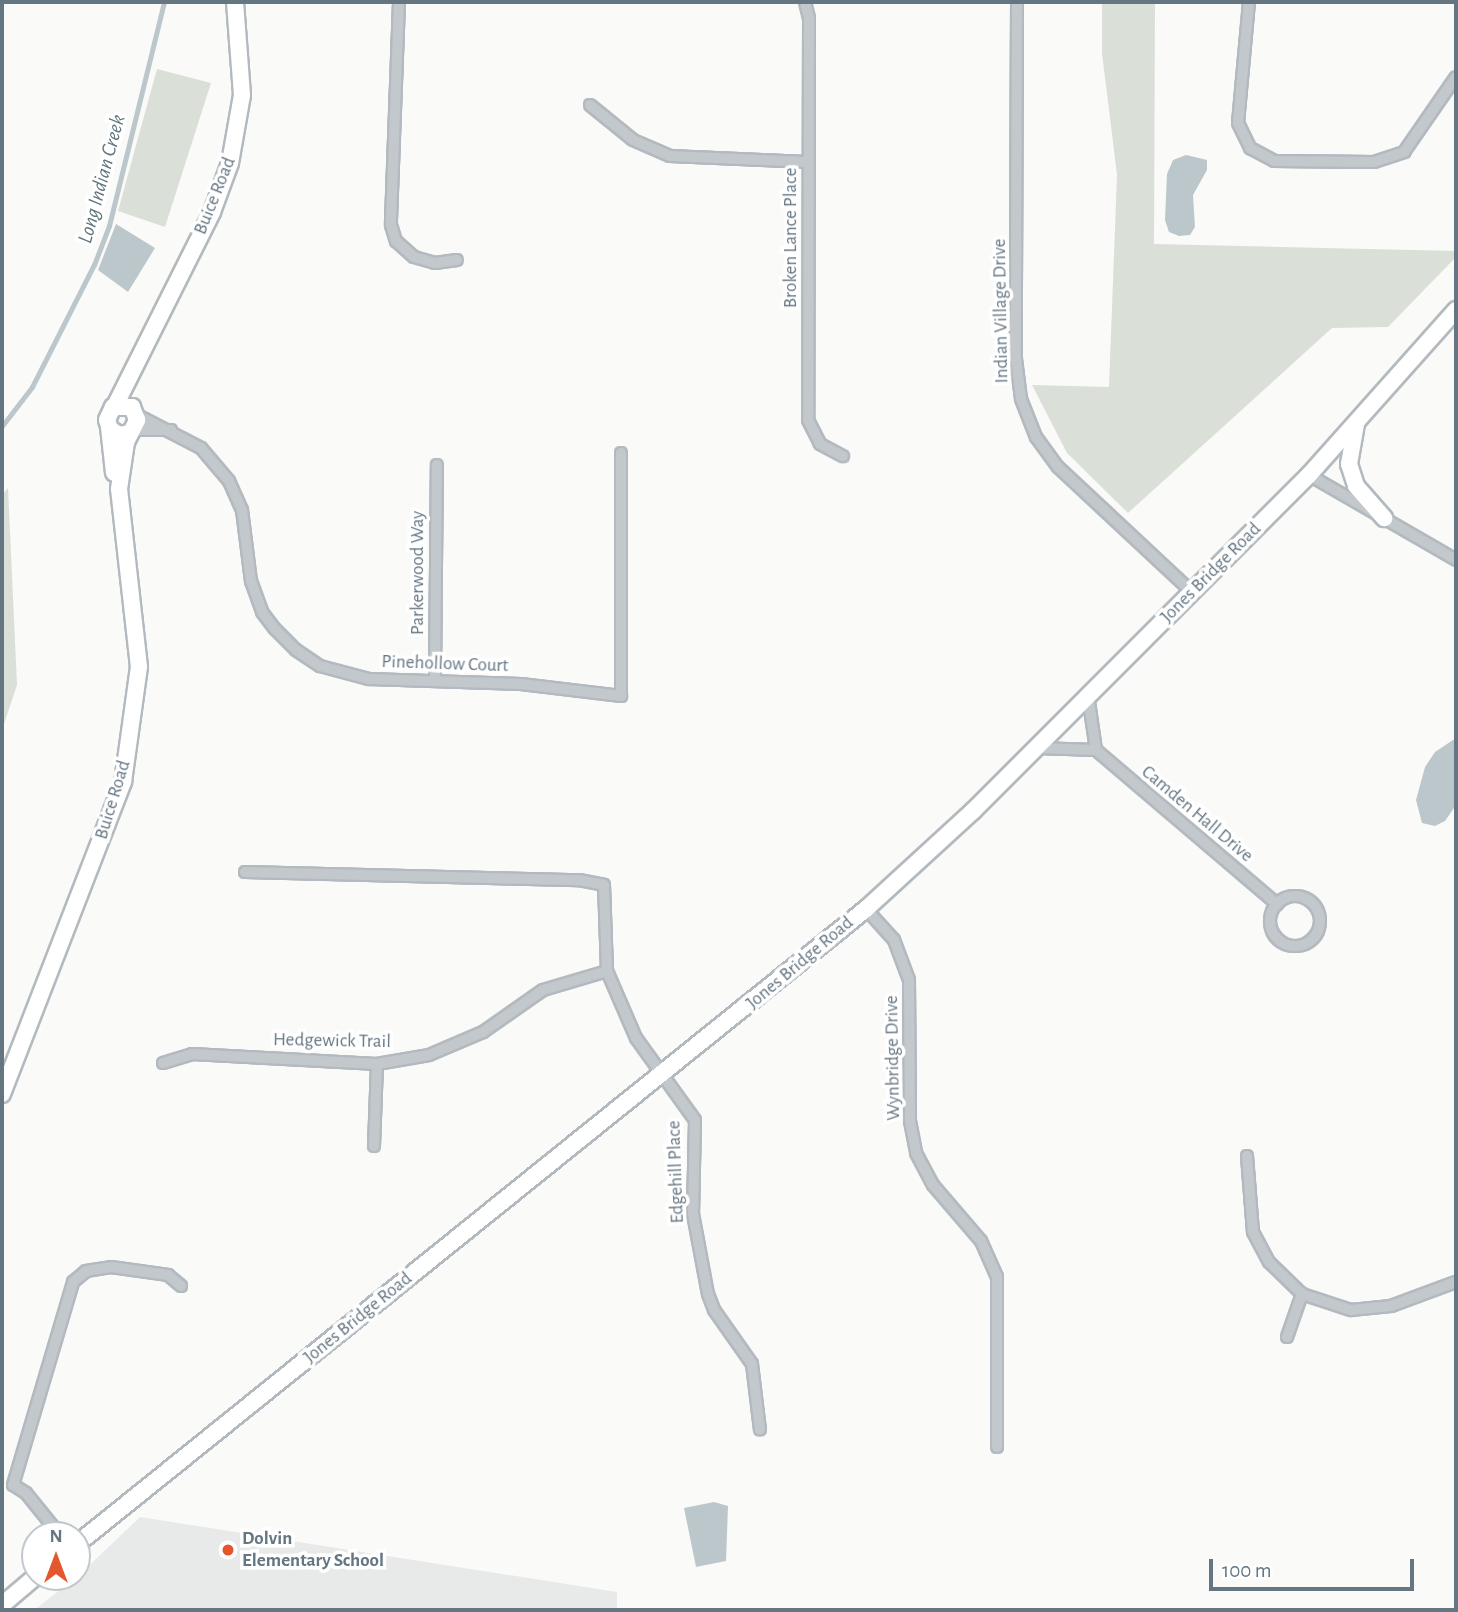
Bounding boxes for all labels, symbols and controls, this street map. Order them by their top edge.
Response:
water label: Long Indian Creek [73,112,131,246]
street label: Buice Road [189,154,241,238]
street label: Broken Lance Place [780,168,802,308]
street label: Indian Village Drive [988,238,1014,384]
street label: Parkerwood Way [407,511,429,635]
street label: Jones Bridge Road [1156,518,1266,628]
street label: Pinehollow Court [381,650,509,678]
street label: Buice Road [90,758,136,842]
street label: Camden Hall Drive [1137,761,1257,867]
street label: Jones Bridge Road [742,912,858,1014]
street label: Wynbridge Drive [881,995,905,1121]
street label: Hedgewick Trail [273,1029,391,1053]
street label: Edgehill Place [663,1120,689,1224]
street label: Jones Bridge Road [299,1267,417,1369]
north arrow [21,1521,91,1591]
text: N [49,1527,63,1546]
place label: Dolvin Elementary School [242,1528,384,1572]
marker: Dolvin Elementary School [220,1542,236,1558]
scale bar [1213,1546,1418,1590]
text: 100 m [1222,1560,1272,1581]

